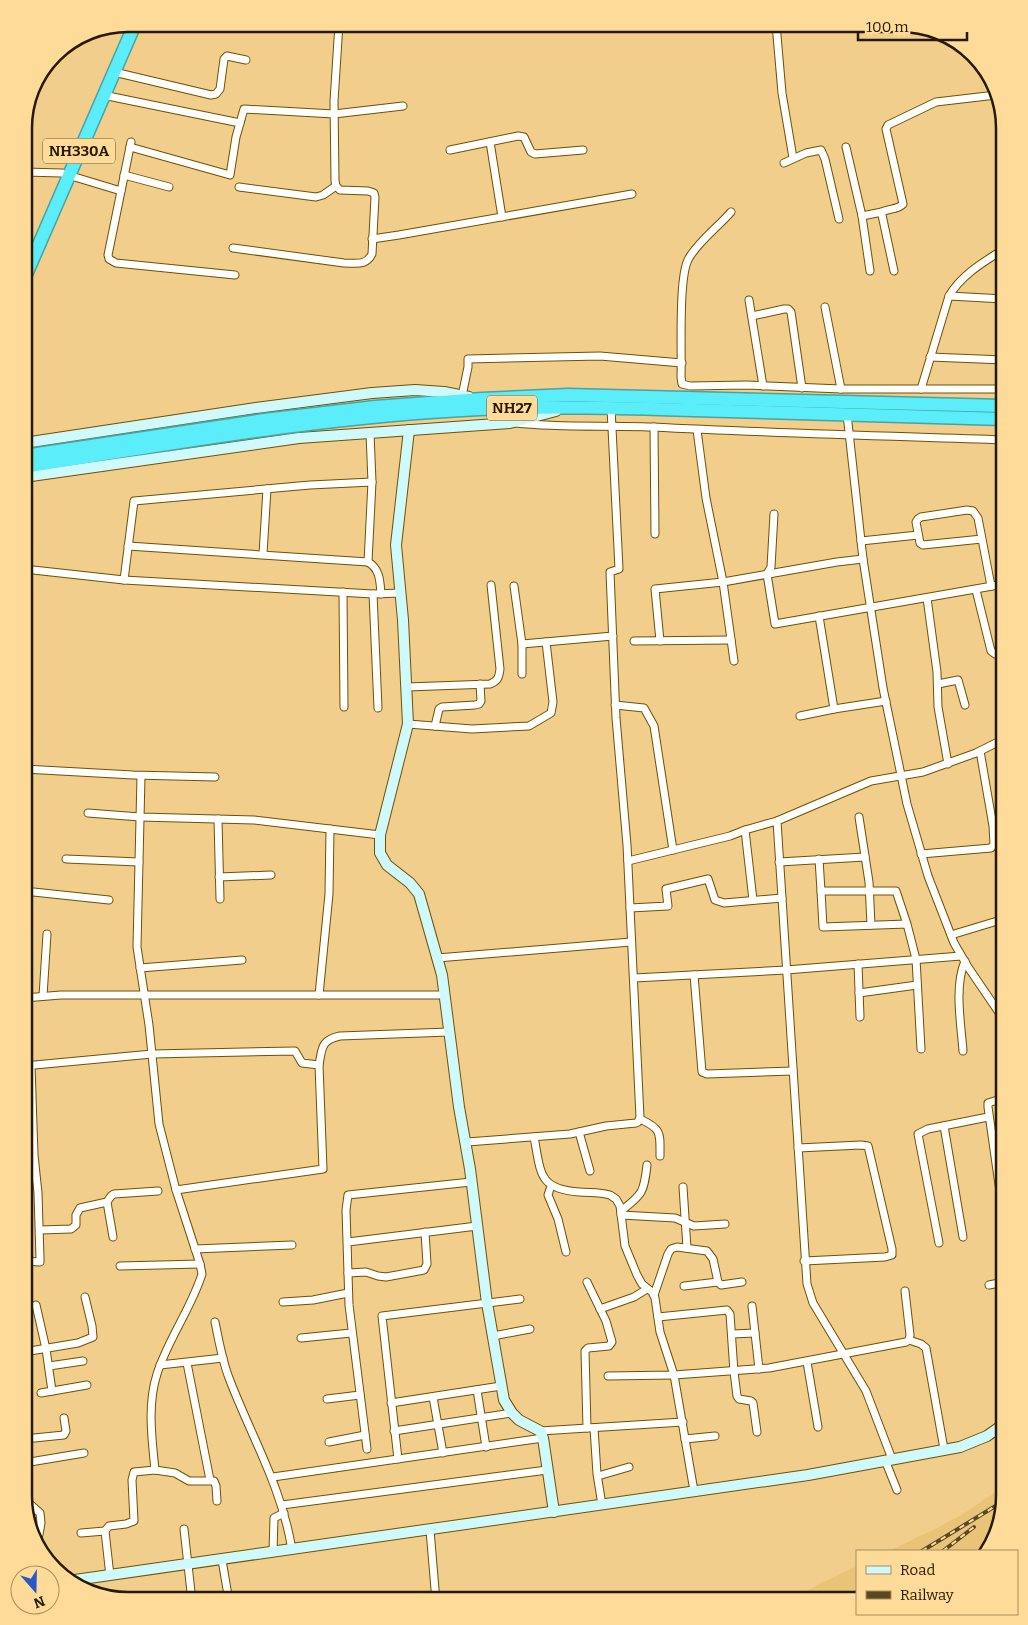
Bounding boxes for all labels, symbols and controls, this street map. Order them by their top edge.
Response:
scale bar [858,10,967,42]
text: 100 m [866,18,909,36]
road number: NH330A [43,138,115,164]
road number: NH27 [487,396,537,420]
legend [856,1550,1018,1615]
text: Road [900,1561,935,1579]
north arrow [10,1565,60,1615]
text: Railway [900,1586,954,1604]
text: N [31,1592,47,1612]

